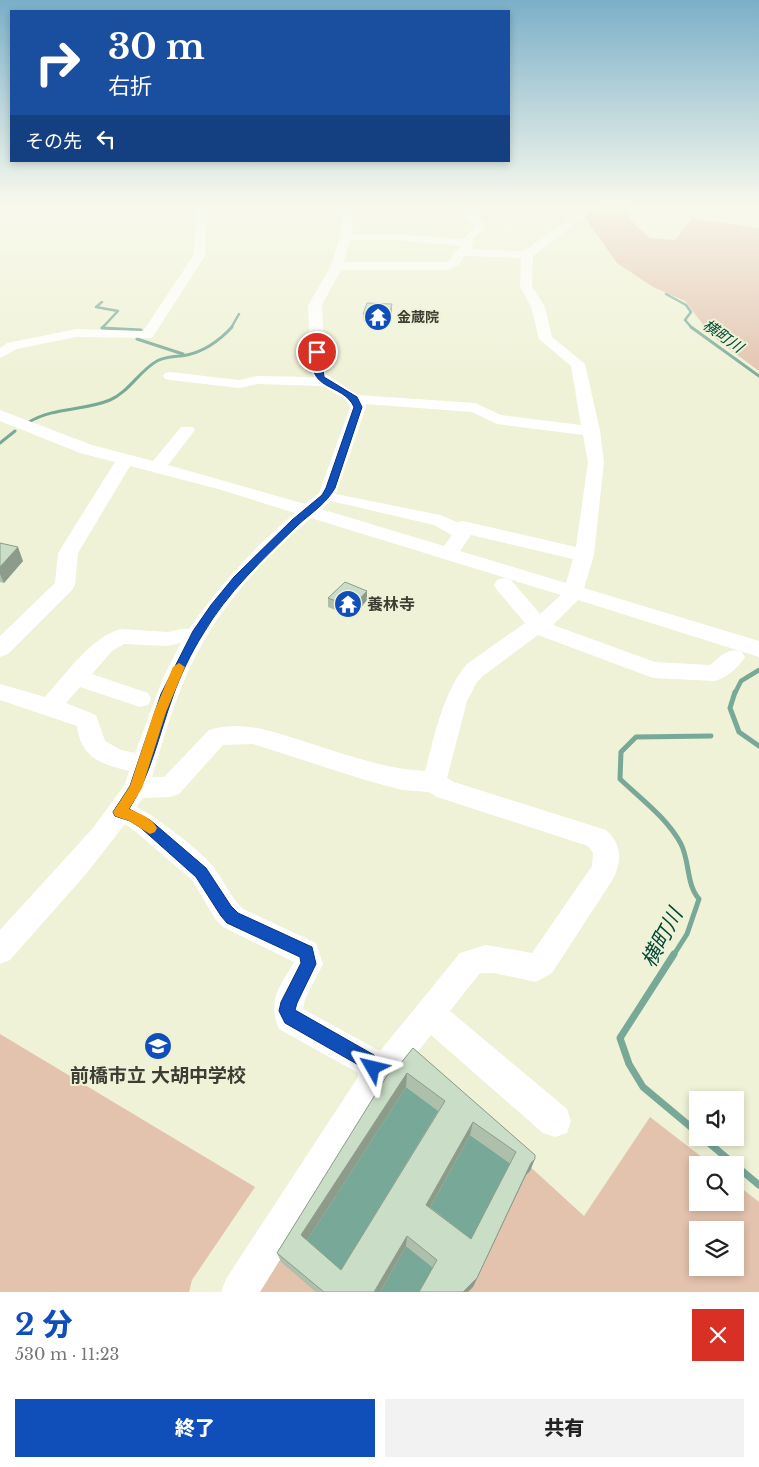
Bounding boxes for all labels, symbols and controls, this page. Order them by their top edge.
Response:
text: 30 m [108,25,205,68]
icon: right [25,30,90,95]
text: 右折 [108,73,152,100]
icon: left [92,125,120,153]
text: その先 [25,130,82,153]
temple icon: 金蔵院 [363,302,393,332]
place label: 金蔵院 [397,308,439,326]
water label: 横町川 [699,315,749,357]
pin [296,331,338,373]
icon: arrive [303,338,331,366]
temple icon: 養林寺 [333,589,363,619]
place label: 養林寺 [367,594,415,614]
water label: 横町川 [636,902,689,972]
school or university icon: 前橋市立 大胡中学校 [143,1031,173,1061]
position arrow [346,1041,398,1093]
place label: 前橋市立 大胡中学校 [70,1064,246,1087]
map controls [689,1091,744,1276]
button: sound [689,1091,744,1146]
button: search [689,1156,744,1211]
button: layers [689,1221,744,1276]
text: 2 分 [15,1306,73,1343]
button: close [692,1309,744,1361]
text: 530 m · 11:23 [15,1344,119,1364]
button: 終了 [15,1399,375,1457]
button: 共有 [385,1399,744,1457]

